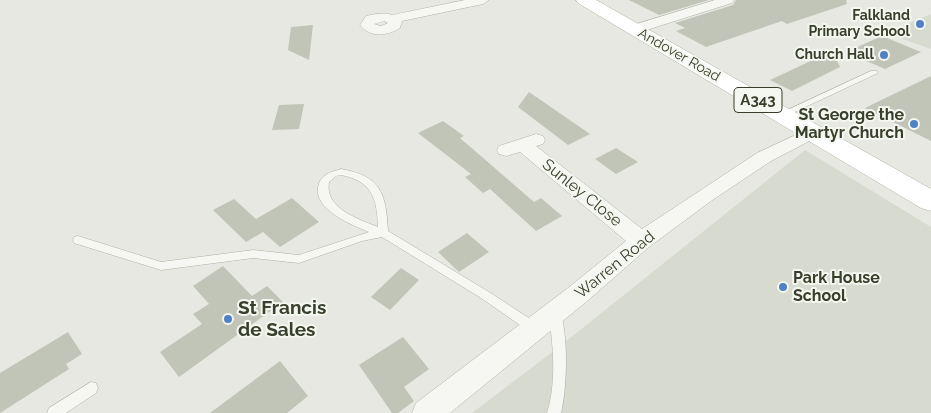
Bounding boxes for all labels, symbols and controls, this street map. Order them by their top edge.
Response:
place label: Falkland Primary School [808,8,910,40]
marker: Falkland Primary School [914,18,926,30]
street label: Andover Road [635,25,723,85]
place label: Church Hall [795,47,874,63]
marker: Church Hall [878,49,890,61]
road number: A343 [734,88,782,112]
place label: St George the Martyr Church [795,105,904,143]
marker: St George the Martyr Church [908,118,920,130]
street label: Sunley Close [538,155,626,231]
street label: Warren Road [571,227,659,303]
place label: Park House School [793,268,880,306]
marker: Park House School [777,281,789,293]
place label: St Francis de Sales [238,297,326,341]
marker: St Francis de Sales [222,313,234,325]

